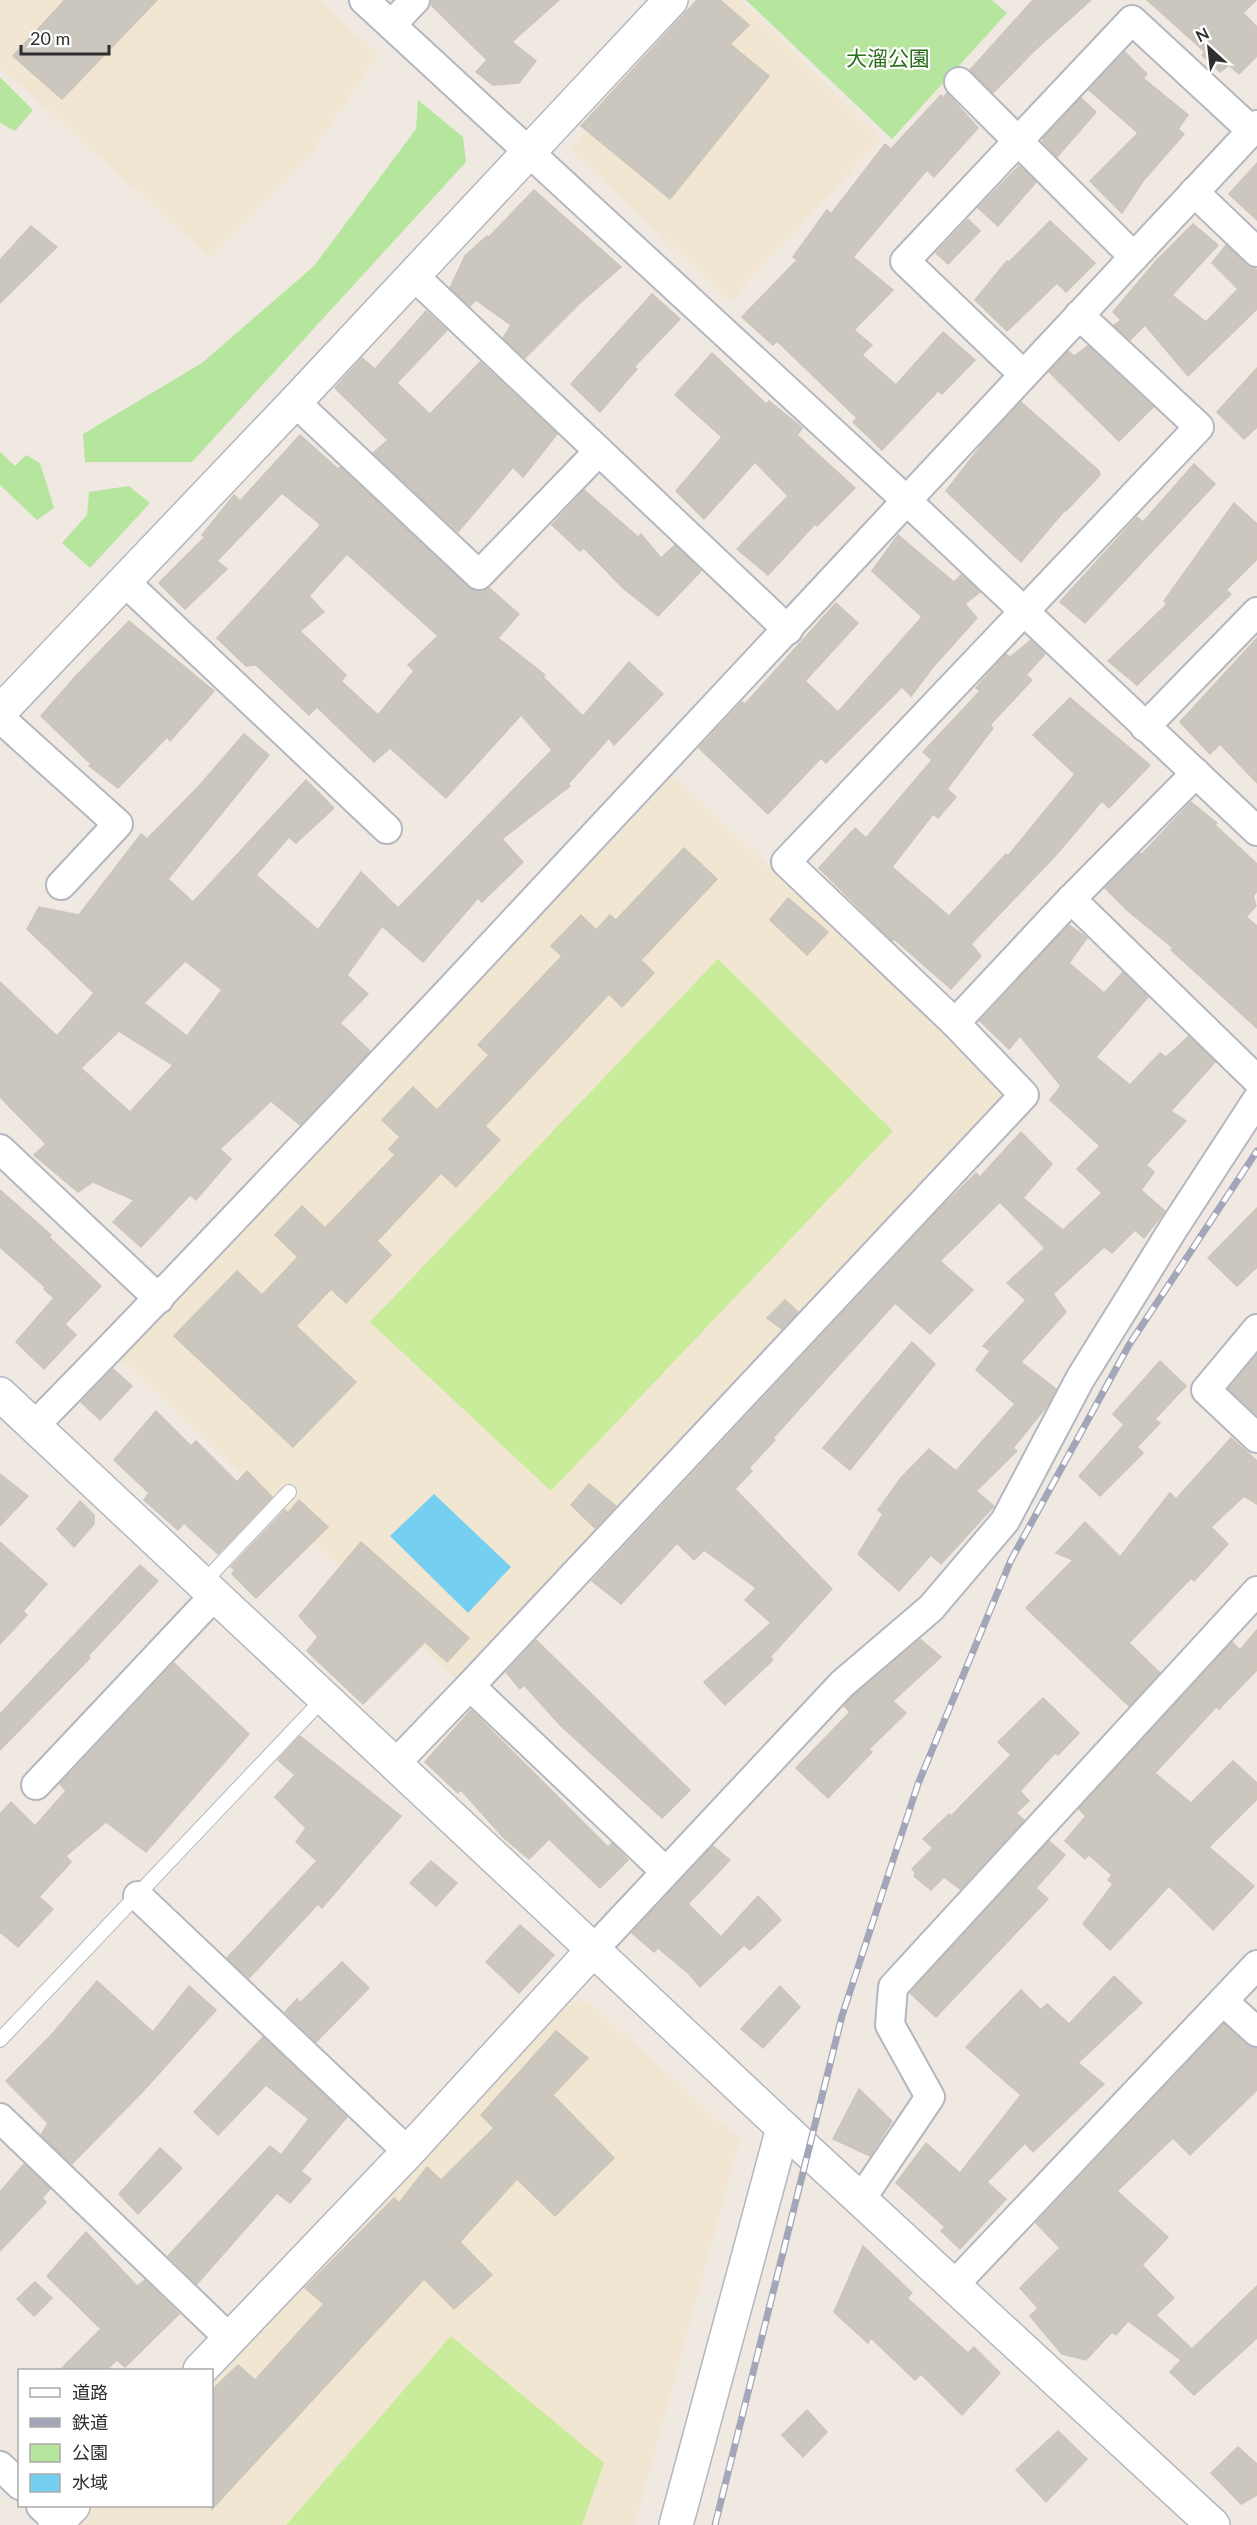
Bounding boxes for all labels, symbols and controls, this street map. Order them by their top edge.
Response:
scale bar [21,18,110,56]
north arrow [1179,18,1239,78]
text: N [1192,23,1212,45]
text: 20 m [30,27,70,49]
park label: 大溜公園 [846,45,930,70]
legend [18,2369,213,2507]
text: 道路 [72,2381,108,2403]
text: 鉄道 [72,2411,108,2433]
text: 公園 [72,2441,108,2463]
text: 水域 [72,2471,108,2493]

